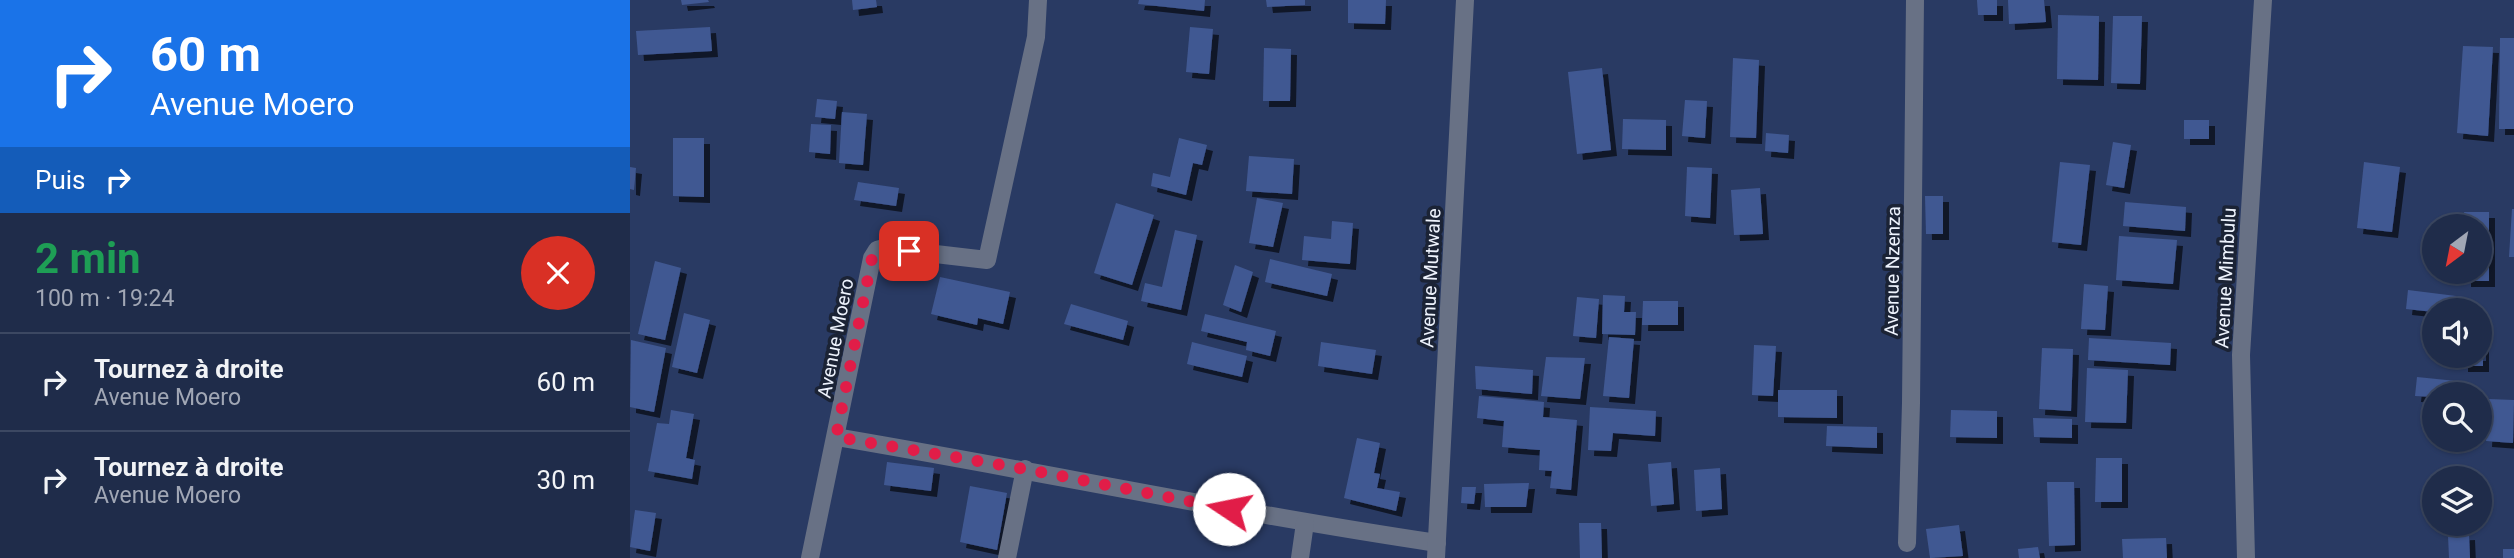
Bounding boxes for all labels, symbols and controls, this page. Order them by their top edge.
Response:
text: 60 m [150,26,261,83]
icon: right [35,28,126,119]
text: Avenue Moero [150,85,355,123]
icon: right [99,161,137,199]
text: Puis [35,165,85,195]
street label: Avenue Nzenza [1880,206,1905,336]
street label: Avenue Mimbulu [2210,207,2241,349]
street label: Avenue Mutwale [1415,208,1446,348]
north arrow [2422,214,2492,284]
map controls [2422,214,2492,536]
pin [879,221,939,281]
icon: arrive [890,232,928,270]
text: 2 min [35,234,141,283]
button: close [521,236,595,310]
street label: Avenue Moero [813,276,858,400]
text: 100 m · 19:24 [35,285,174,312]
button: sound [2422,298,2492,368]
text: Tournez à droite [94,354,284,384]
icon: right [35,363,73,401]
text: 60 m [537,367,595,397]
button: search [2422,382,2492,452]
text: Avenue Moero [94,384,241,411]
text: Tournez à droite [94,452,284,482]
icon: right [35,461,73,499]
text: 30 m [537,465,595,495]
button: layers [2422,466,2492,536]
position arrow [1192,472,1266,546]
text: Avenue Moero [94,482,241,509]

